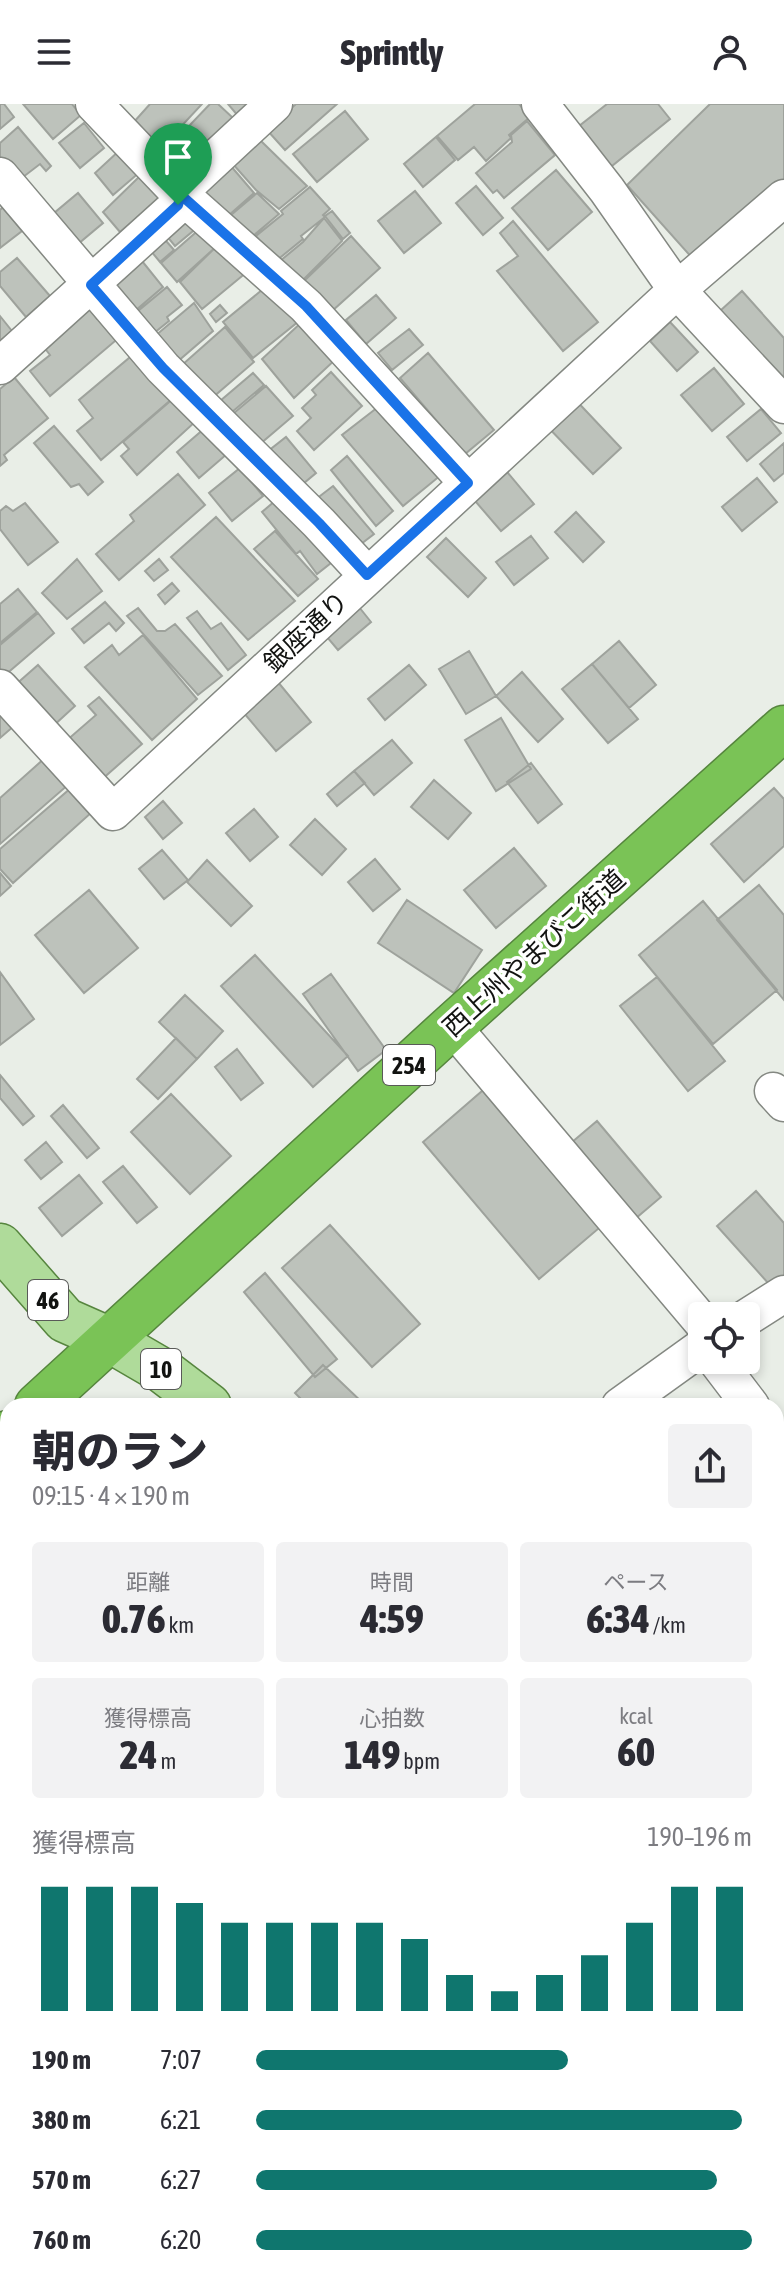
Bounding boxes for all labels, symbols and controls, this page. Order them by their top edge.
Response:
icon: menu [32,30,76,74]
icon: person [708,30,752,74]
text: Sprintly [341,31,443,73]
pin [144,123,212,205]
icon: arrive [156,135,200,179]
street label: 銀座通り [258,586,354,678]
street label: 西上州やまびこ街道 [437,864,631,1042]
road number: 254 [383,1045,435,1085]
road number: 46 [28,1280,68,1320]
map controls [688,1302,760,1374]
button: locate [688,1302,760,1374]
road number: 10 [141,1349,181,1389]
button: share [668,1424,752,1508]
text: 朝のラン [32,1426,208,1476]
text: 09:15 · 4 × 190 m [32,1481,190,1511]
text: 距離 [126,1569,170,1595]
text: 時間 [370,1569,414,1595]
text: ペース [604,1569,668,1595]
text: 0.76 [102,1596,165,1641]
text: 4:59 [360,1596,424,1641]
text: 6:34 [586,1596,650,1641]
text: km [165,1612,194,1638]
text: /km [650,1612,686,1638]
text: kcal [619,1703,653,1729]
text: 獲得標高 [104,1705,192,1731]
text: 心拍数 [359,1705,425,1731]
text: 60 [617,1729,655,1774]
text: 24 [120,1732,157,1777]
text: 149 [344,1732,400,1777]
text: m [157,1748,176,1774]
text: bpm [400,1748,440,1774]
text: 190–196 m [647,1822,752,1852]
text: 獲得標高 [32,1828,136,1858]
text: 190 m [32,2045,91,2075]
text: 7:07 [160,2045,202,2075]
text: 380 m [32,2105,91,2135]
text: 6:21 [160,2105,201,2135]
text: 570 m [32,2165,91,2195]
text: 6:27 [160,2165,201,2195]
text: 760 m [32,2225,91,2255]
text: 6:20 [160,2225,201,2255]

